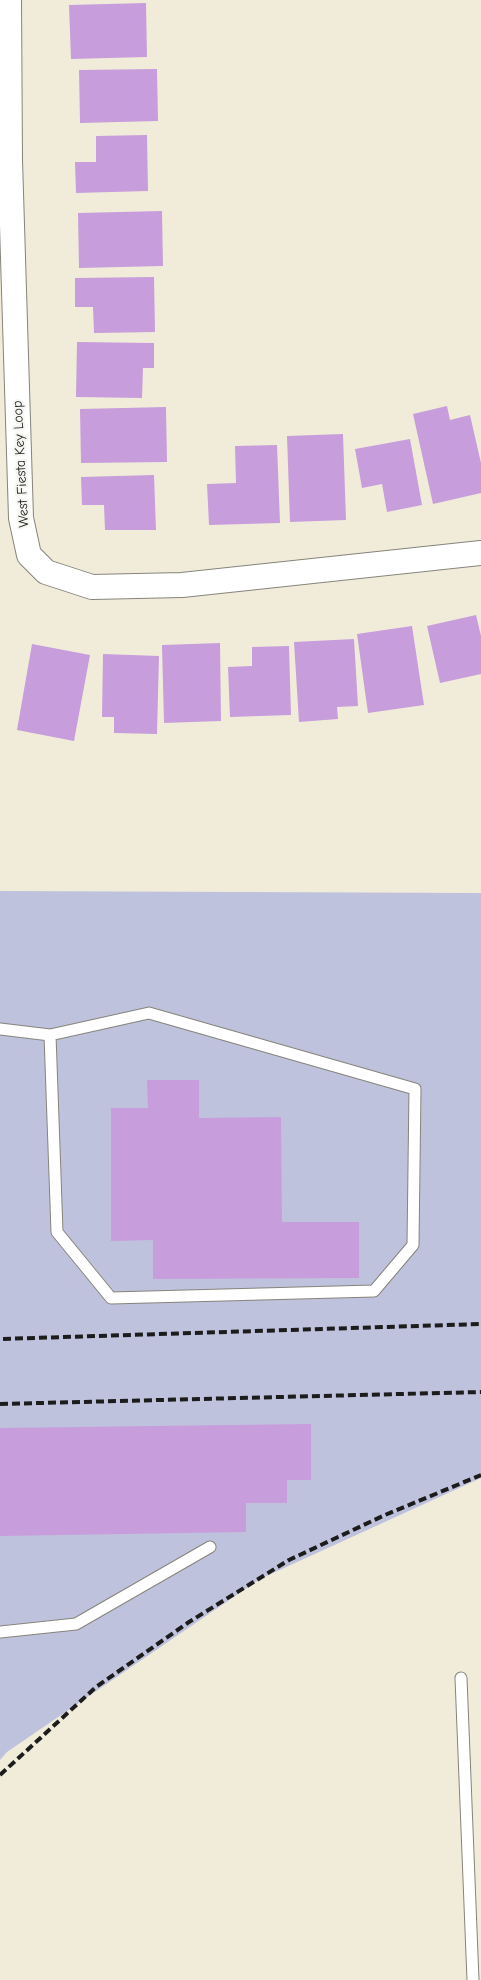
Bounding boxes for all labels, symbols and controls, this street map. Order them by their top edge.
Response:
street label: West Fiesta Key Loop [9,400,33,528]

